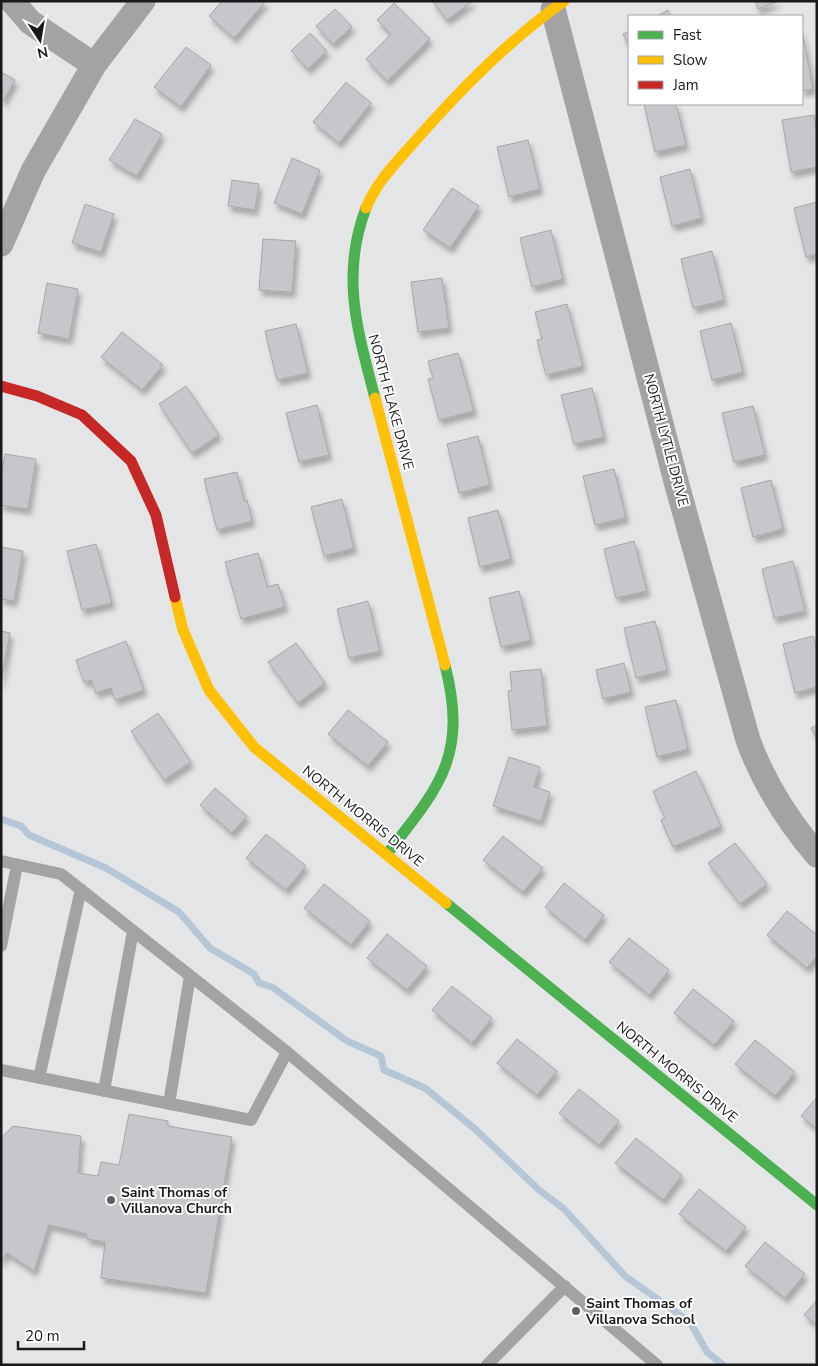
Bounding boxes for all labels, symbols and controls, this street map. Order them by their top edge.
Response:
north arrow [15,15,65,65]
legend [628,15,803,105]
text: Fast [673,25,702,45]
text: N [35,42,50,63]
text: Slow [673,50,708,70]
text: Jam [672,75,699,95]
street label: NORTH FLAKE DRIVE [364,332,418,472]
street label: NORTH LYTLE DRIVE [639,372,693,508]
street label: NORTH MORRIS DRIVE [298,761,428,871]
street label: NORTH MORRIS DRIVE [612,1017,742,1127]
place label: Saint Thomas of Villanova Church [120,1183,232,1218]
marker: Saint Thomas of Villanova Church [105,1194,117,1206]
place label: Saint Thomas of Villanova School [585,1294,696,1329]
marker: Saint Thomas of Villanova School [570,1305,582,1317]
scale bar [18,1318,84,1350]
text: 20 m [25,1326,60,1346]

